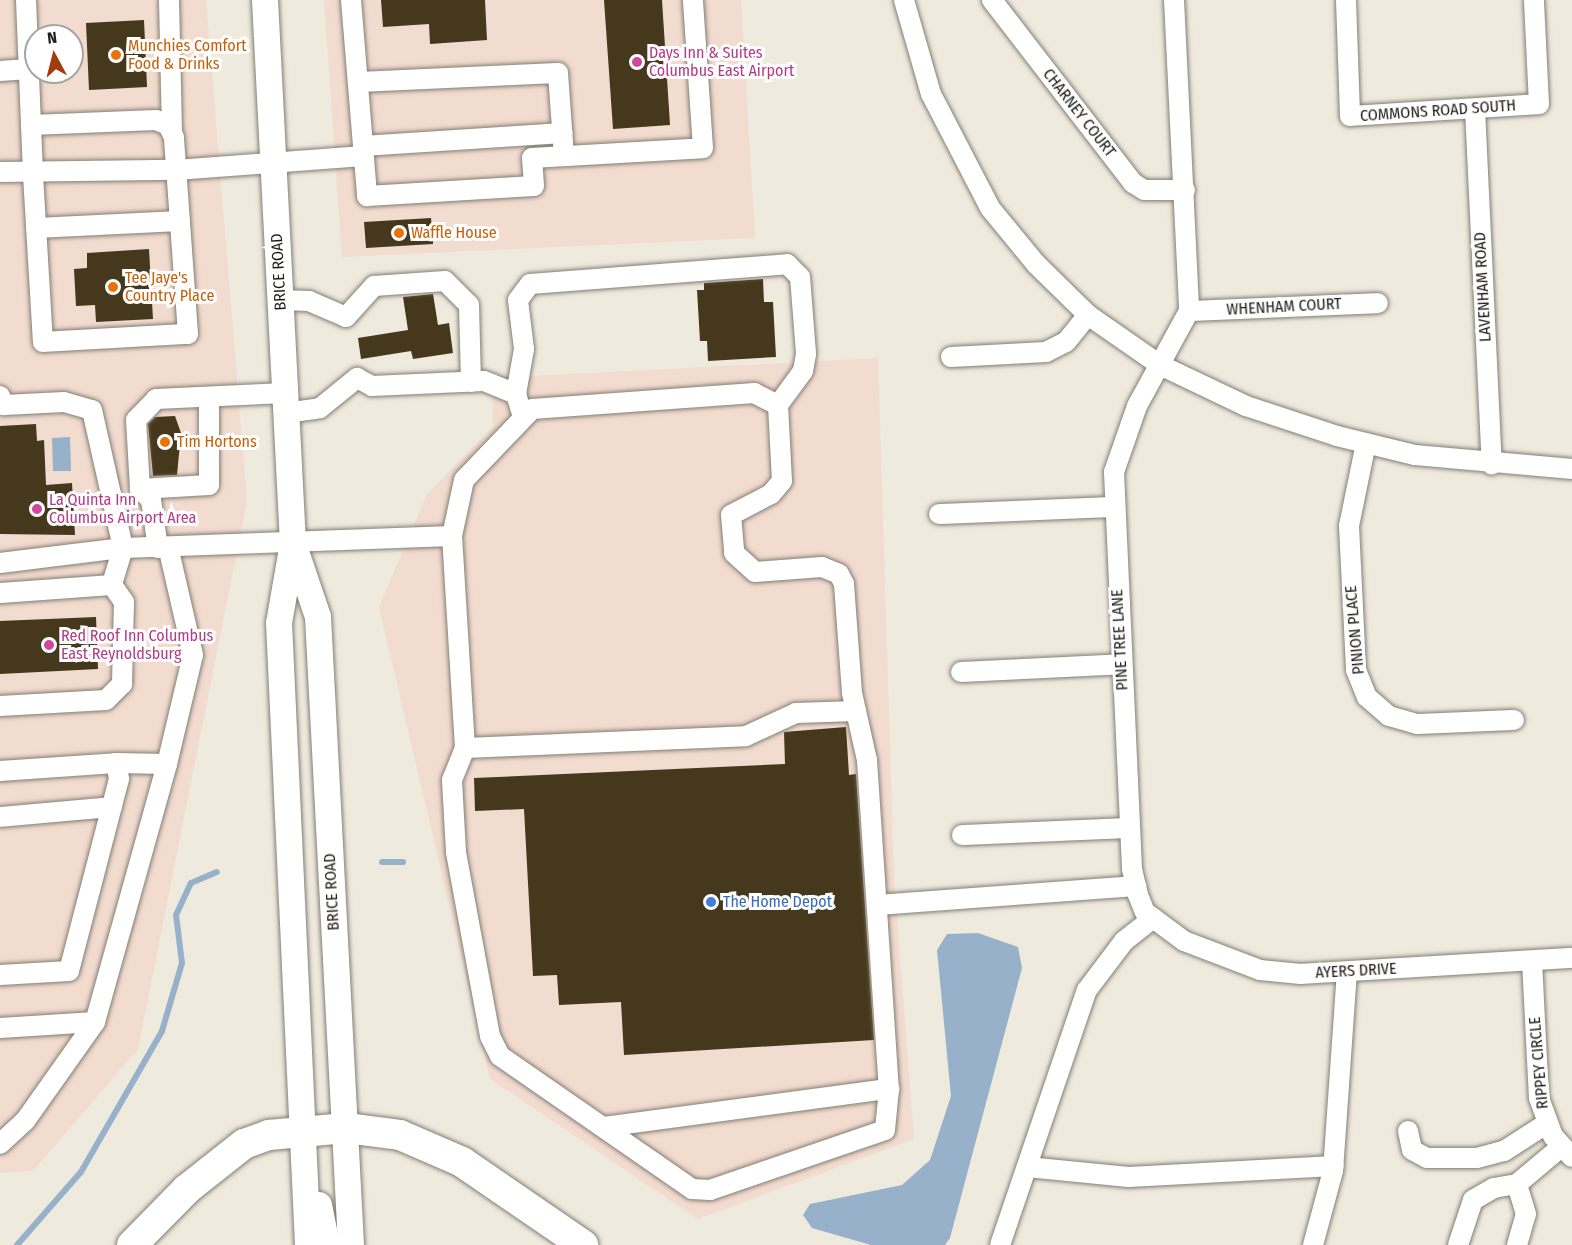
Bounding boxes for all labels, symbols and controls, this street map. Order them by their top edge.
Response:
north arrow [24,24,84,84]
text: N [46,28,58,48]
place label: Munchies Comfort Food & Drinks [128,36,246,74]
place label: Days Inn & Suites Columbus East Airport [649,43,794,81]
marker: Munchies Comfort Food & Drinks [109,48,123,62]
marker: Days Inn & Suites Columbus East Airport [630,55,644,69]
street label: CHARNEY COURT [1039,65,1119,161]
street label: COMMONS ROAD SOUTH [1359,96,1517,126]
place label: Waffle House [411,223,497,243]
marker: Waffle House [392,226,406,240]
street label: LAVENHAM ROAD [1471,232,1495,342]
street label: BRICE ROAD [267,233,291,311]
place label: Tee Jaye's Country Place [125,268,214,306]
marker: Tee Jaye's Country Place [106,280,120,294]
street label: WHENHAM COURT [1226,294,1342,320]
place label: Tim Hortons [177,432,257,452]
marker: Tim Hortons [158,435,172,449]
place label: La Quinta Inn Columbus Airport Area [49,490,196,528]
marker: La Quinta Inn Columbus Airport Area [30,502,44,516]
street label: PINION PLACE [1342,585,1368,675]
street label: PINE TREE LANE [1108,589,1132,691]
place label: Red Roof Inn Columbus East Reynoldsburg [61,626,213,664]
marker: Red Roof Inn Columbus East Reynoldsburg [42,638,56,652]
street label: BRICE ROAD [320,853,344,931]
place label: The Home Depot [723,892,832,912]
marker: The Home Depot [704,895,718,909]
street label: AYERS DRIVE [1315,959,1397,983]
street label: RIPPEY CIRCLE [1525,1016,1553,1110]

